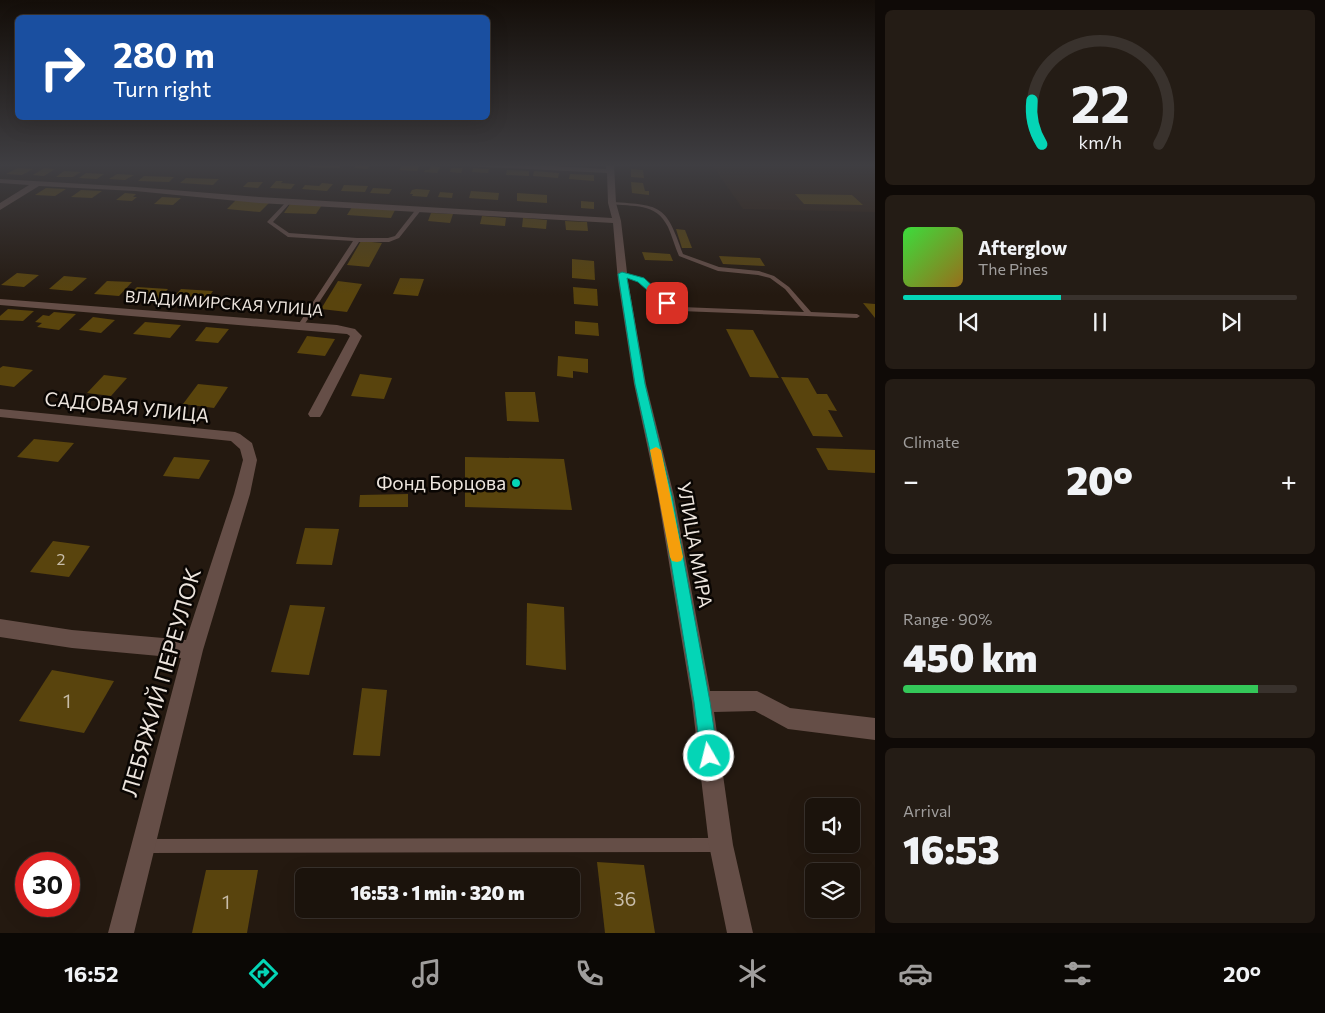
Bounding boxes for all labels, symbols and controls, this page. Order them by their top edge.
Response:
text: 280 m [113,32,215,75]
icon: right [30,35,95,100]
text: 22 [1070,70,1130,134]
text: Turn right [113,75,211,102]
text: km/h [1078,131,1122,153]
text: Afterglow [978,236,1067,259]
text: The Pines [978,259,1048,278]
pin [646,282,688,324]
street label: ВЛАДИМИРСКАЯ УЛИЦА [124,286,324,319]
icon: arrive [653,289,681,317]
icon: previous [955,308,983,336]
icon: pause [1086,308,1114,336]
icon: next [1217,308,1245,336]
street label: САДОВАЯ УЛИЦА [44,386,211,427]
text: Climate [903,432,959,451]
text: 20° [1066,456,1133,503]
text: − [903,463,919,497]
text: + [1281,463,1297,497]
place label: Фонд Борцова [376,471,506,494]
marker: Фонд Борцова [510,477,522,489]
street label: УЛИЦА МИРА [673,480,718,610]
house number: 2 [57,549,66,568]
street label: ЛЕБЯЖИЙ ПЕРЕУЛОК [115,564,206,799]
text: Range · 90% [903,609,992,628]
text: 450 km [903,633,1037,680]
house number: 1 [63,689,71,712]
position arrow [682,729,734,781]
map controls [805,798,860,918]
button: sound [805,798,860,853]
text: Arrival [903,801,951,820]
text: 16:53 [903,825,1000,872]
speed limit sign: 30 [15,852,80,917]
button: layers [805,863,860,918]
text: 16:53 · 1 min · 320 m [351,881,524,904]
house number: 36 [614,887,636,910]
house number: 1 [222,890,230,913]
icon: directions [246,956,281,991]
icon: music [409,956,444,991]
icon: phone [572,956,607,991]
icon: climate [735,956,770,991]
icon: car [898,956,933,991]
icon: filters [1060,956,1095,991]
text: 16:52 [64,960,119,987]
text: 20° [1223,960,1261,987]

